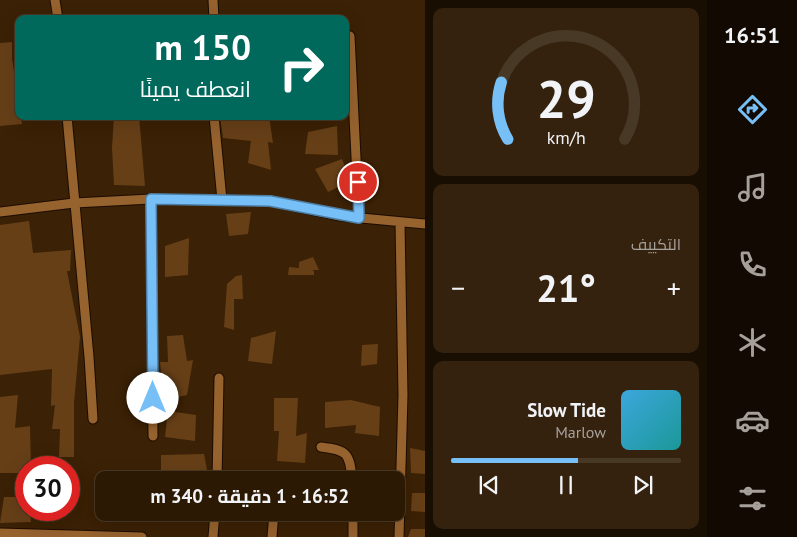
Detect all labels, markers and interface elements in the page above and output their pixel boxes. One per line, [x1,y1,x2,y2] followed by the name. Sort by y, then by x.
[724,21,780,49] text: 16:51
[154,24,251,70] text: 150 m
[269,35,334,100] icon: right
[537,65,595,132] text: 29
[140,75,251,103] text: انعطف يمينًا
[735,92,770,127] icon: directions
[546,126,586,149] text: km/h
[337,161,379,203] pin
[344,168,372,196] icon: arrive
[735,170,770,205] icon: music
[631,234,681,254] text: التكييف
[735,247,770,282] icon: phone
[536,263,596,312] text: 21°
[451,269,465,306] text: −
[667,269,681,306] text: +
[735,325,770,360] icon: climate
[126,371,178,423] position arrow
[527,398,606,422] text: Slow Tide
[735,403,770,438] icon: car
[555,422,606,442] text: Marlow
[15,456,80,521] speed limit sign: 30
[475,471,503,499] icon: previous
[552,471,580,499] icon: pause
[629,471,657,499] icon: next
[735,481,770,516] icon: filters
[151,484,349,508] text: 16:52 · 1 دقيقة · 340 m

